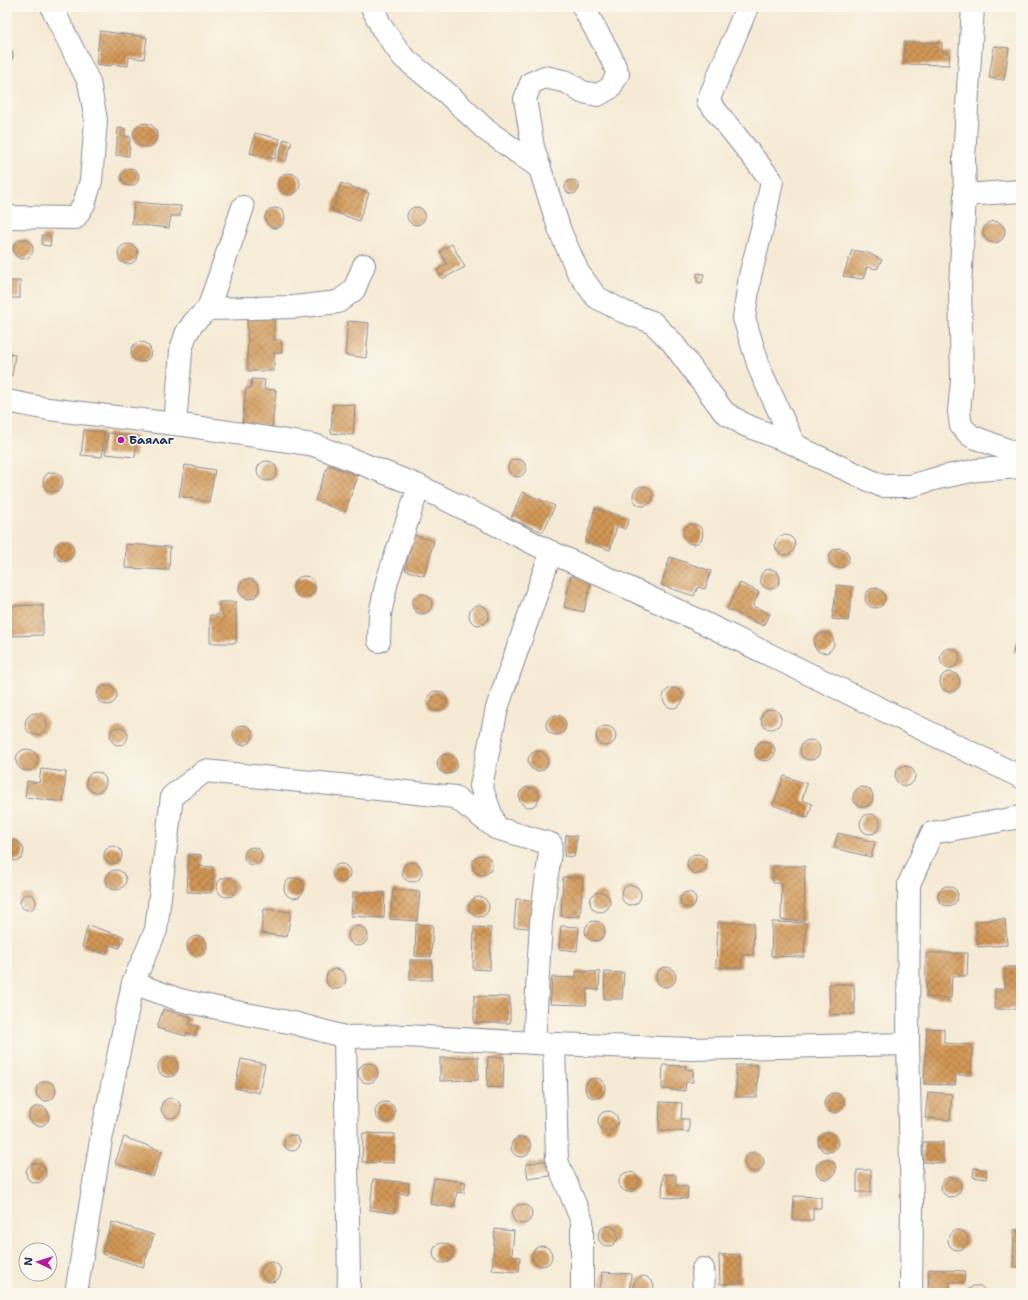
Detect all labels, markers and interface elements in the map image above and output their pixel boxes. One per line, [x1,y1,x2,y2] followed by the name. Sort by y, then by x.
[129,432,175,448] place label: Баялаг
[116,435,126,445] marker: Баялаг
[18,1242,58,1282] north arrow
[21,1256,36,1266] text: N

